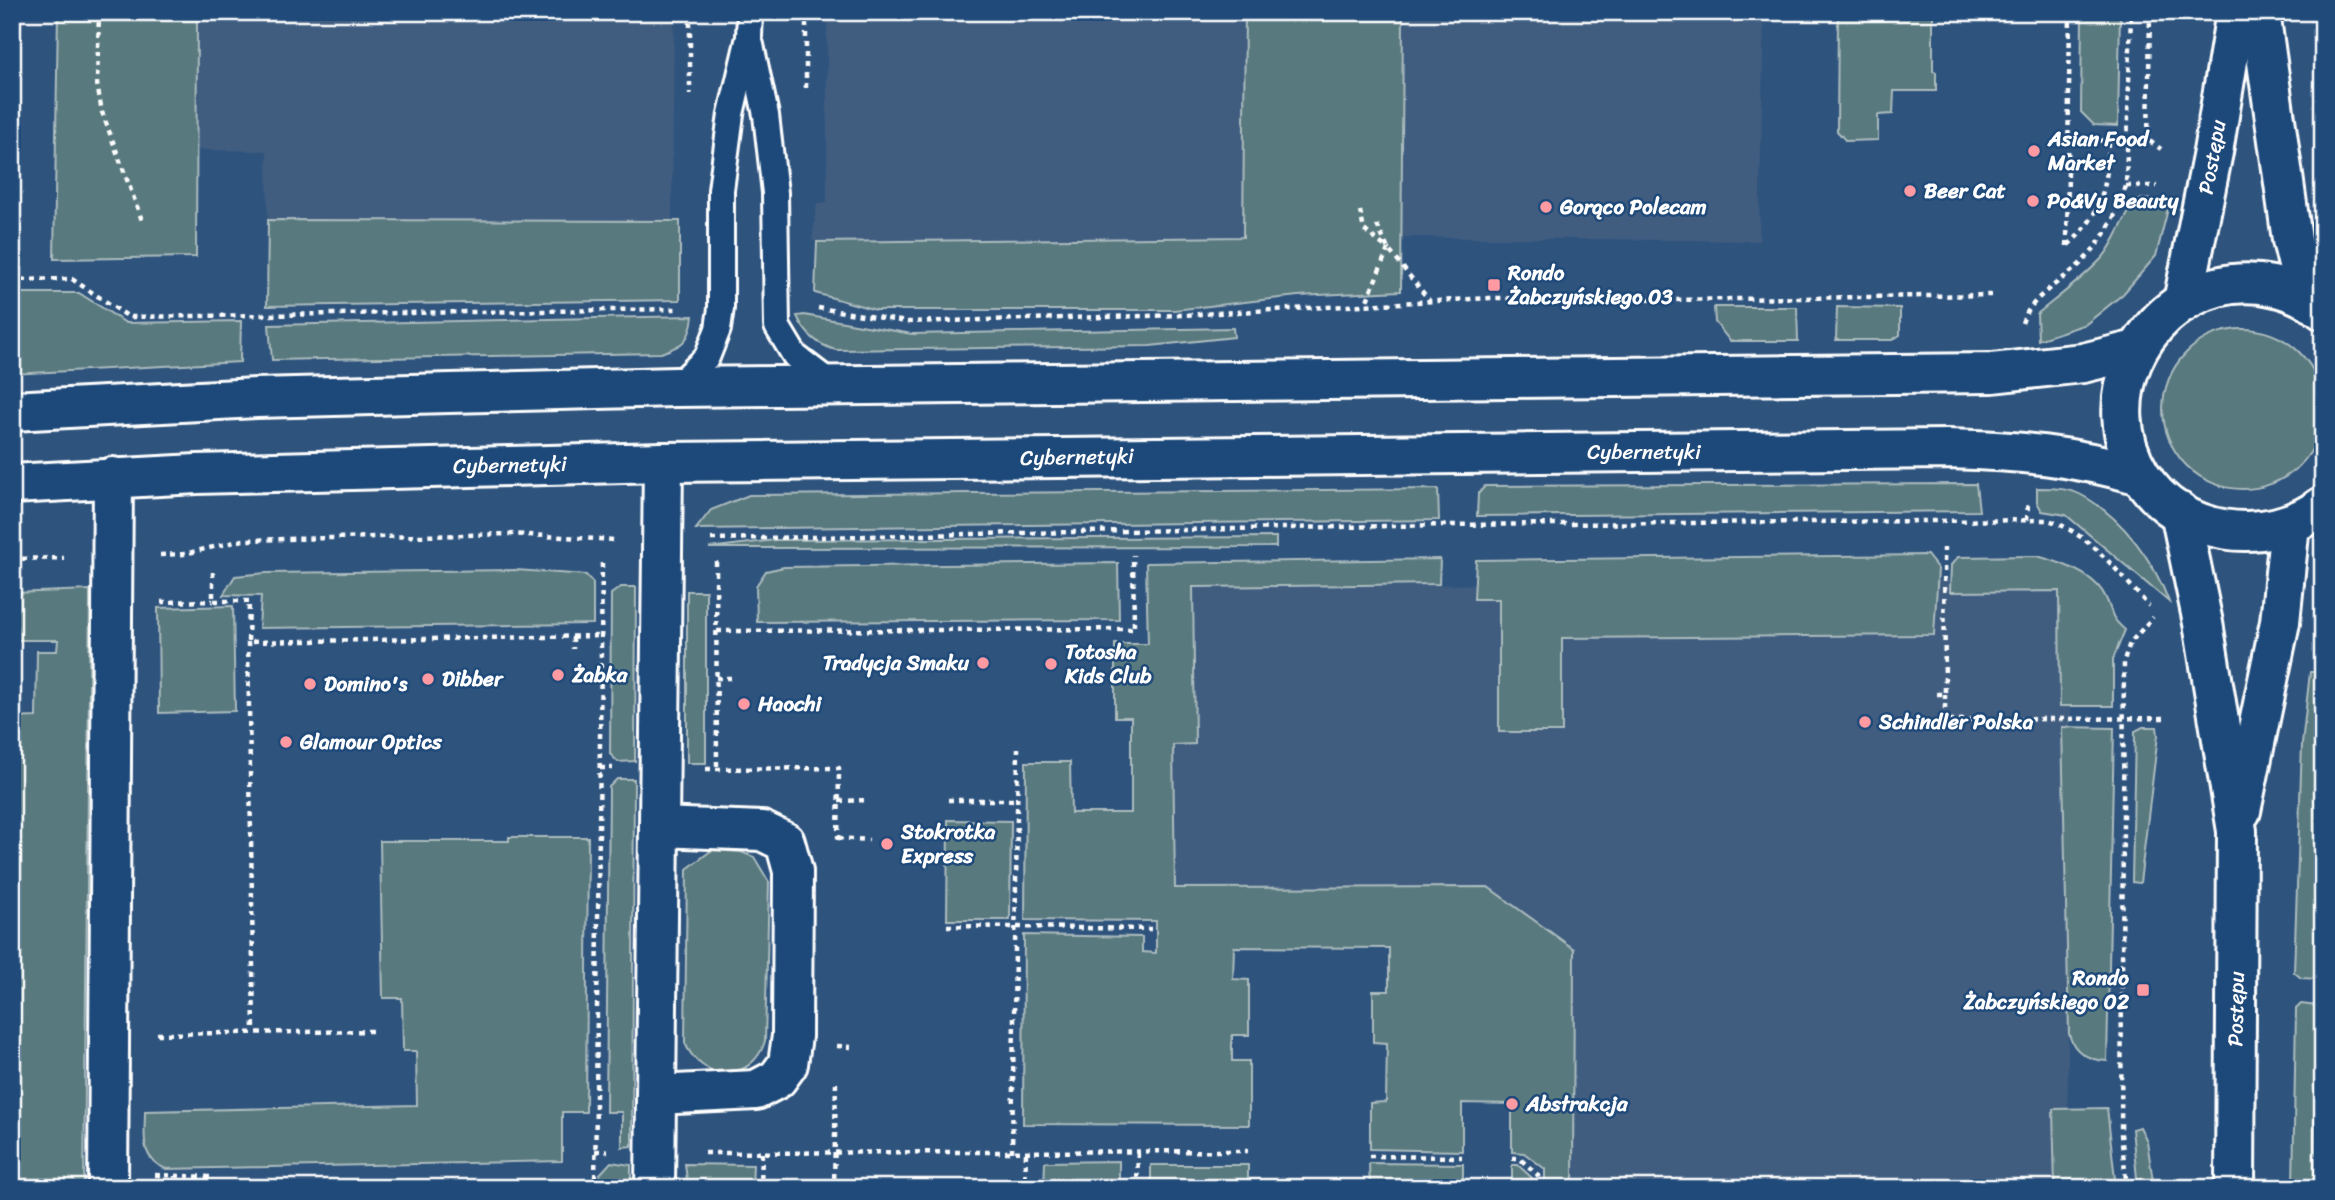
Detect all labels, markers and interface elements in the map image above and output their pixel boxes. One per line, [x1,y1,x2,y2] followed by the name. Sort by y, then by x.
[2187,116,2237,197] street label: Postępu
[2047,120,2150,182] place label: Asian Food Market
[2026,143,2042,159] marker: Asian Food Market
[1924,172,2007,210] place label: Beer Cat
[2047,182,2180,220] place label: Po&Vy Beauty
[1902,183,1918,199] marker: Beer Cat
[1559,188,1707,226] place label: Gorąco Polecam
[2025,193,2041,209] marker: Po&Vy Beauty
[1538,199,1554,215] marker: Gorąco Polecam
[1507,254,1673,316] place label: Rondo Żabczyńskiego 03
[1486,277,1502,293] marker: Rondo Żabczyńskiego 03
[1587,433,1702,471] street label: Cybernetyki
[1020,437,1135,477] street label: Cybernetyki
[453,445,568,485] street label: Cybernetyki
[1064,633,1152,695] place label: Totosha Kids Club
[823,644,970,682] place label: Tradycja Smaku
[975,655,991,671] marker: Tradycja Smaku
[571,656,629,694] place label: Żabka
[1043,656,1059,672] marker: Totosha Kids Club
[442,660,504,698] place label: Dibber
[324,665,408,703] place label: Domino's
[550,667,566,683] marker: Żabka
[420,671,436,687] marker: Dibber
[302,676,318,692] marker: Domino's
[757,685,823,723] place label: Haochi
[736,696,752,712] marker: Haochi
[1878,703,2034,741] place label: Schindler Polska
[1857,714,1873,730] marker: Schindler Polska
[299,723,443,761] place label: Glamour Optics
[278,734,294,750] marker: Glamour Optics
[900,813,996,875] place label: Stokrotka Express
[879,836,895,852] marker: Stokrotka Express
[1963,959,2129,1021] place label: Rondo Żabczyńskiego 02
[2216,970,2256,1047] street label: Postępu
[2135,982,2151,998] marker: Rondo Żabczyńskiego 02
[1525,1085,1629,1123] place label: Abstrakcja
[1504,1096,1520,1112] marker: Abstrakcja

